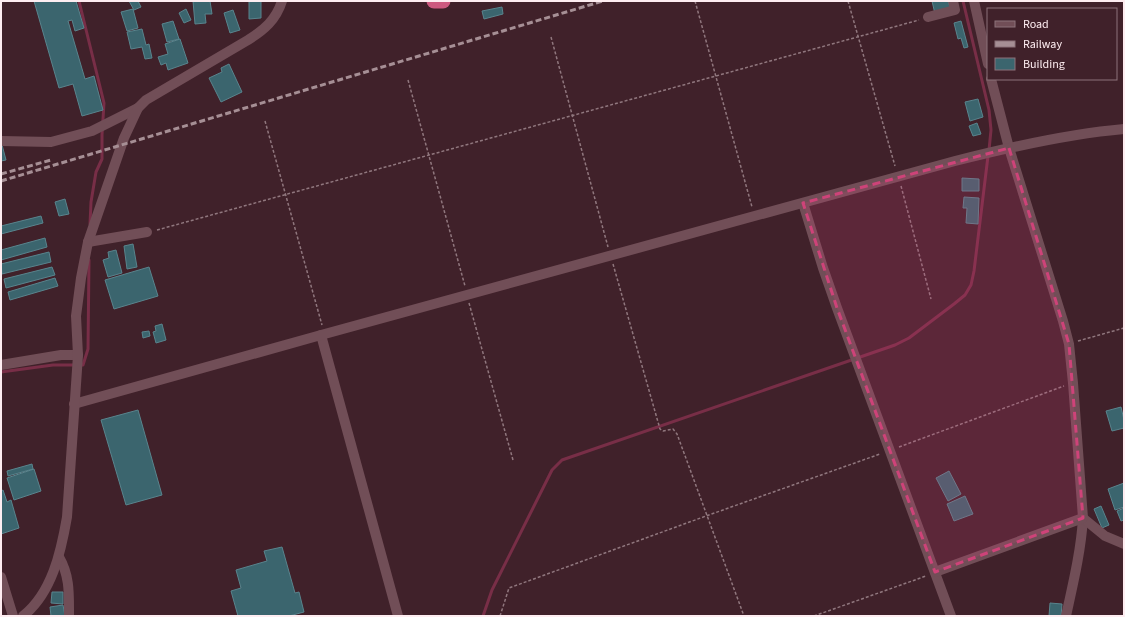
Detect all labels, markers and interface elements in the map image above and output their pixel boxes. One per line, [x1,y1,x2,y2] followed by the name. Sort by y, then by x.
[987,8,1117,80] legend
[1023,16,1049,33] text: Road
[1023,36,1062,53] text: Railway
[1023,56,1065,73] text: Building

